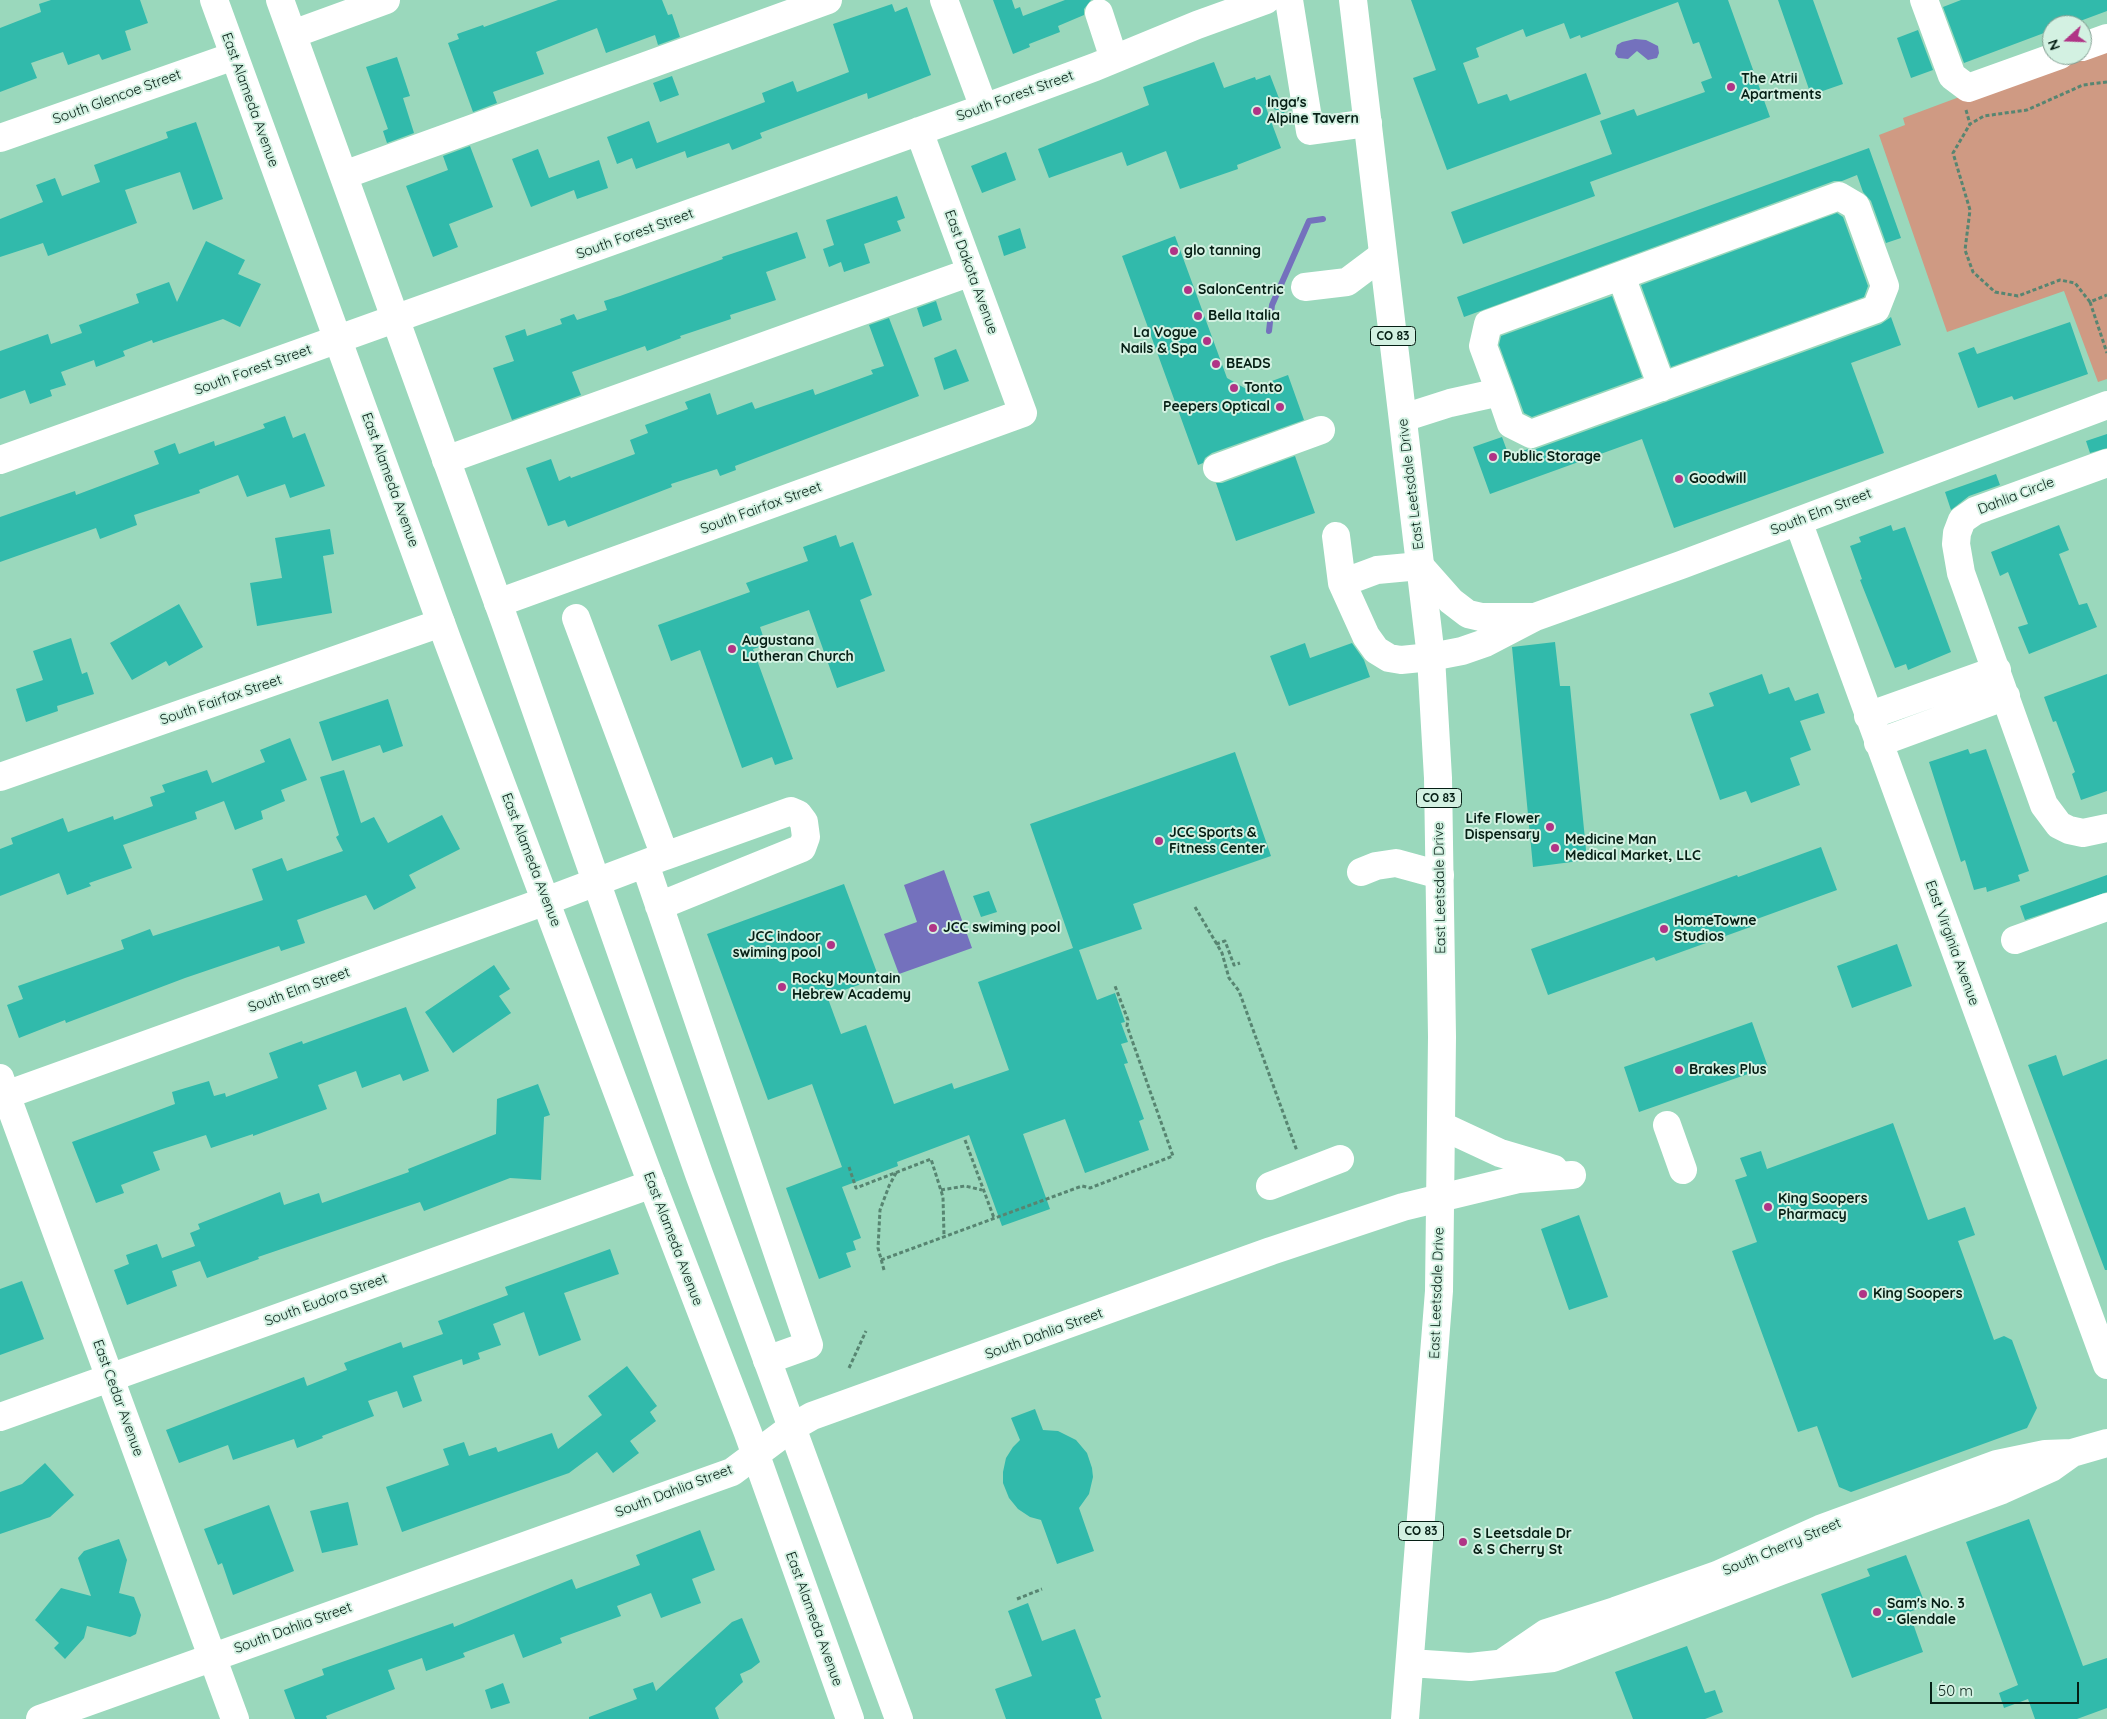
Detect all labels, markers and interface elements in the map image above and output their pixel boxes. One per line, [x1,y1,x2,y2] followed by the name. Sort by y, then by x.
[2042,15,2092,65] north arrow
[218,31,282,169] street label: East Alameda Avenue
[2044,37,2064,53] text: N
[51,66,183,128] street label: South Glencoe Street
[954,67,1076,125] street label: South Forest Street
[1741,71,1822,104] place label: The Atrii Apartments
[1725,81,1737,93] marker: The Atrii Apartments
[1267,95,1359,128] place label: Inga's Alpine Tavern
[1251,105,1263,117] marker: Inga's Alpine Tavern
[574,205,696,263] street label: South Forest Street
[941,208,1001,336] street label: East Dakota Avenue
[1184,243,1261,259] place label: glo tanning
[1168,245,1180,257] marker: glo tanning
[1198,282,1284,298] place label: SalonCentric
[1182,284,1194,296] marker: SalonCentric
[1208,308,1280,324] place label: Bella Italia
[1192,310,1204,322] marker: Bella Italia
[1120,325,1197,358] place label: La Vogue Nails & Spa
[1370,326,1416,346] road number: CO 83
[1201,335,1213,347] marker: La Vogue Nails & Spa
[192,341,314,399] street label: South Forest Street
[1226,356,1270,372] place label: BEADS
[1210,358,1222,370] marker: BEADS
[1244,380,1283,396] place label: Tonto
[1228,382,1240,394] marker: Tonto
[1163,399,1270,415] place label: Peepers Optical
[1274,401,1286,413] marker: Peepers Optical
[358,411,422,549] street label: East Alameda Avenue
[1395,418,1427,550] street label: East Leetsdale Drive
[1503,449,1601,465] place label: Public Storage
[1487,451,1499,463] marker: Public Storage
[1689,471,1747,487] place label: Goodwill
[1673,473,1685,485] marker: Goodwill
[1975,474,2057,518] street label: Dahlia Circle
[698,478,824,538] street label: South Fairfax Street
[1768,485,1874,539] street label: South Elm Street
[742,633,854,666] place label: Augustana Lutheran Church
[726,643,738,655] marker: Augustana Lutheran Church
[158,671,284,729] street label: South Fairfax Street
[1416,788,1462,808] road number: CO 83
[498,791,564,929] street label: East Alameda Avenue
[1465,811,1540,844] place label: Life Flower Dispensary
[1544,821,1556,833] marker: Life Flower Dispensary
[1430,822,1450,954] street label: East Leetsdale Drive
[1169,825,1265,858] place label: JCC Sports & Fitness Center
[1565,832,1701,864] place label: Medicine Man Medical Market, LLC
[1153,835,1165,847] marker: JCC Sports & Fitness Center
[1549,842,1561,854] marker: Medicine Man Medical Market, LLC
[1922,878,1982,1008] street label: East Virginia Avenue
[1674,913,1757,946] place label: HomeTowne Studios
[943,920,1060,936] place label: JCC swiming pool
[927,922,939,934] marker: JCC swiming pool
[1658,923,1670,935] marker: HomeTowne Studios
[733,929,821,962] place label: JCC indoor swiming pool
[825,939,837,951] marker: JCC indoor swiming pool
[246,964,352,1016] street label: South Elm Street
[792,971,911,1004] place label: Rocky Mountain Hebrew Academy
[776,981,788,993] marker: Rocky Mountain Hebrew Academy
[1689,1062,1767,1078] place label: Brakes Plus
[1673,1064,1685,1076] marker: Brakes Plus
[640,1170,706,1308] street label: East Alameda Avenue
[1778,1191,1867,1224] place label: King Soopers Pharmacy
[1762,1201,1774,1213] marker: King Soopers Pharmacy
[1426,1227,1448,1359] street label: East Leetsdale Drive
[262,1270,390,1330] street label: South Eudora Street
[1873,1286,1962,1302] place label: King Soopers
[1857,1288,1869,1300] marker: King Soopers
[983,1305,1105,1363] street label: South Dahlia Street
[89,1337,147,1459] street label: East Cedar Avenue
[613,1461,735,1521] street label: South Dahlia Street
[1720,1515,1844,1579] street label: South Cherry Street
[1398,1522,1444,1540] road number: CO 83
[1473,1526,1572,1558] place label: S Leetsdale Dr & S Cherry St
[1457,1536,1469,1548] marker: S Leetsdale Dr & S Cherry St
[782,1550,846,1688] street label: East Alameda Avenue
[1887,1596,1965,1628] place label: Sam's No. 3 - Glendale
[232,1599,354,1657] street label: South Dahlia Street
[1871,1606,1883,1618] marker: Sam's No. 3 - Glendale
[1932,1672,2081,1704] scale bar
[1938,1681,1973,1700] text: 50 m

